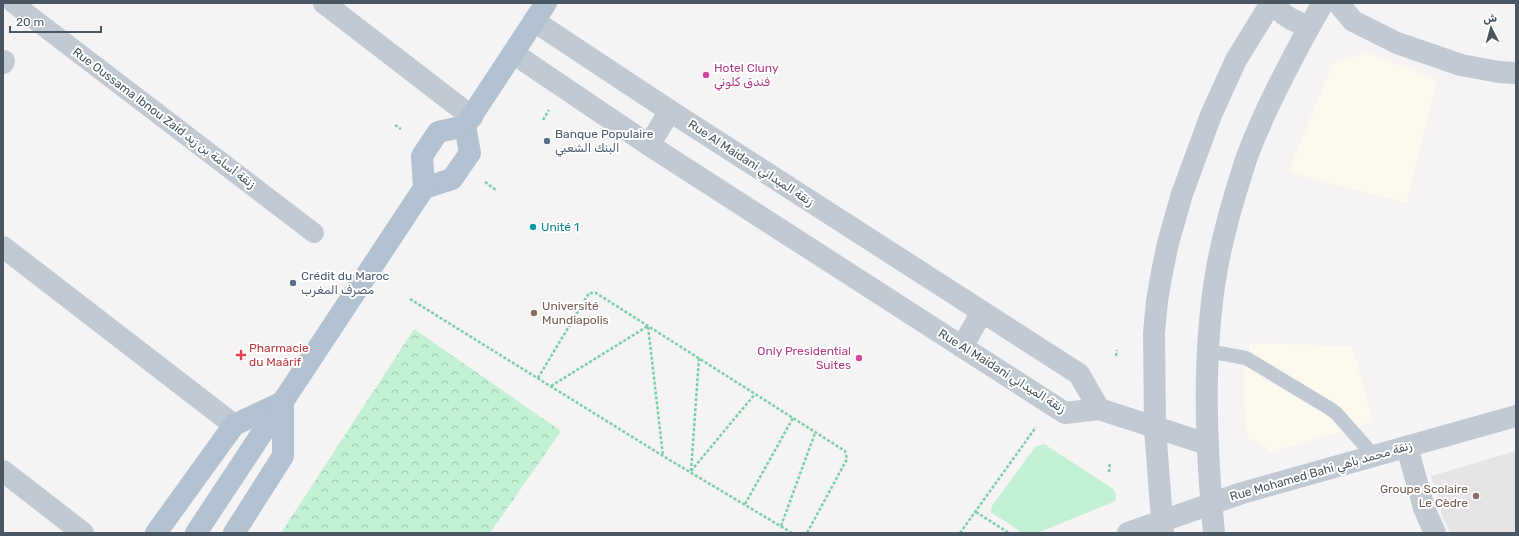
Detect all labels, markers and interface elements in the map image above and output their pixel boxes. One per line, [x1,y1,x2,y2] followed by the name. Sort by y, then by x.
[10,8,101,34] scale bar
[1471,8,1511,48] north arrow
[1482,11,1498,26] text: ش
[16,15,44,29] text: 20 m
[69,45,258,192] street label: Rue Oussama Ibnou Zaid زنقة أسامة بن زيد
[714,61,779,91] place label: Hotel Cluny فندق كلوني
[701,70,711,80] marker: Hotel Cluny فندق كلوني
[684,117,817,211] street label: Rue Al Maidani زنقة الميداني
[555,127,654,157] place label: Banque Populaire البنك الشعبي
[542,136,552,146] marker: Banque Populaire البنك الشعبي
[541,220,579,234] place label: Unité 1
[528,222,538,232] marker: Unité 1
[301,269,390,298] place label: Crédit du Maroc مصرف المغرب
[288,278,298,288] marker: Crédit du Maroc مصرف المغرب
[542,299,609,327] place label: Université Mundiapolis
[529,308,539,318] marker: Université Mundiapolis
[935,326,1068,418] street label: Rue Al Maidani زنقة الميداني
[249,341,309,369] place label: Pharmacie du Maârif
[757,344,851,372] place label: Only Presidential Suites
[236,350,246,360] marker: Pharmacie du Maârif
[854,353,864,363] marker: Only Presidential Suites
[1228,438,1414,506] street label: Rue Mohamed Bahi زنقة محمد باهي
[1380,482,1468,510] place label: Groupe Scolaire Le Cèdre
[1471,491,1481,501] marker: Groupe Scolaire Le Cèdre

